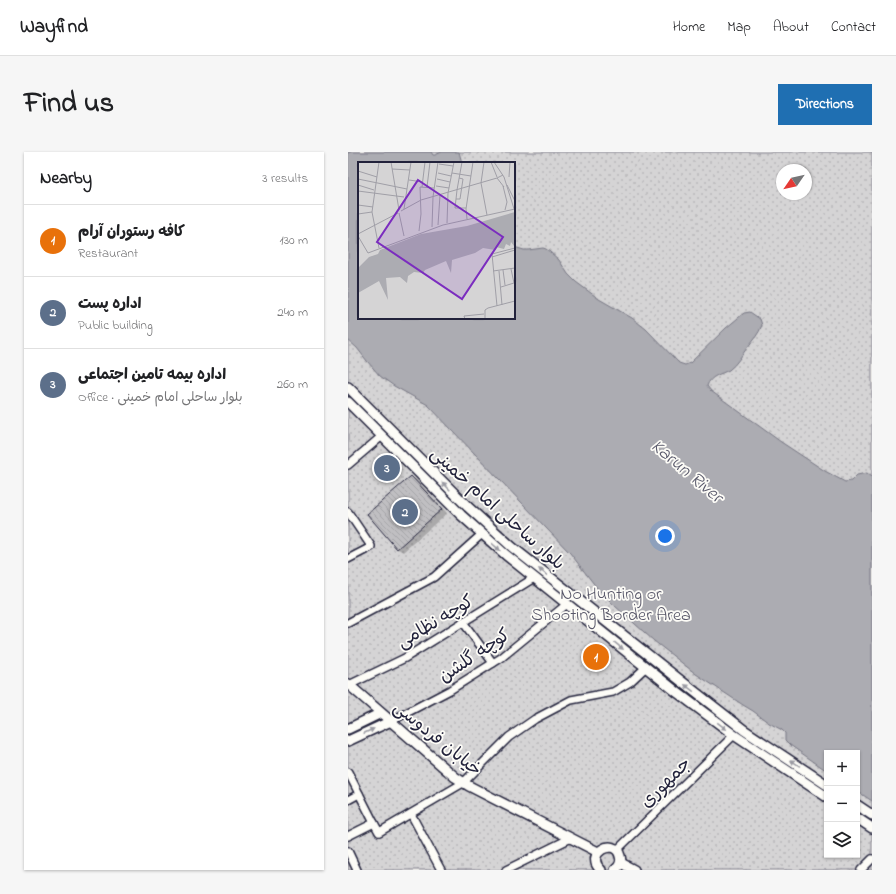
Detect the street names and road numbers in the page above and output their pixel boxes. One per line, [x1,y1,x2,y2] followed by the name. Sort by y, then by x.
[424,442,570,577] street label: بلوار ساحلی امام خمینی
[392,589,480,656] street label: کوچه نظامی
[434,623,516,690] street label: کوچه گلشن
[387,696,487,783] street label: خیابان فردوسی
[635,752,698,815] street label: جمهوری

